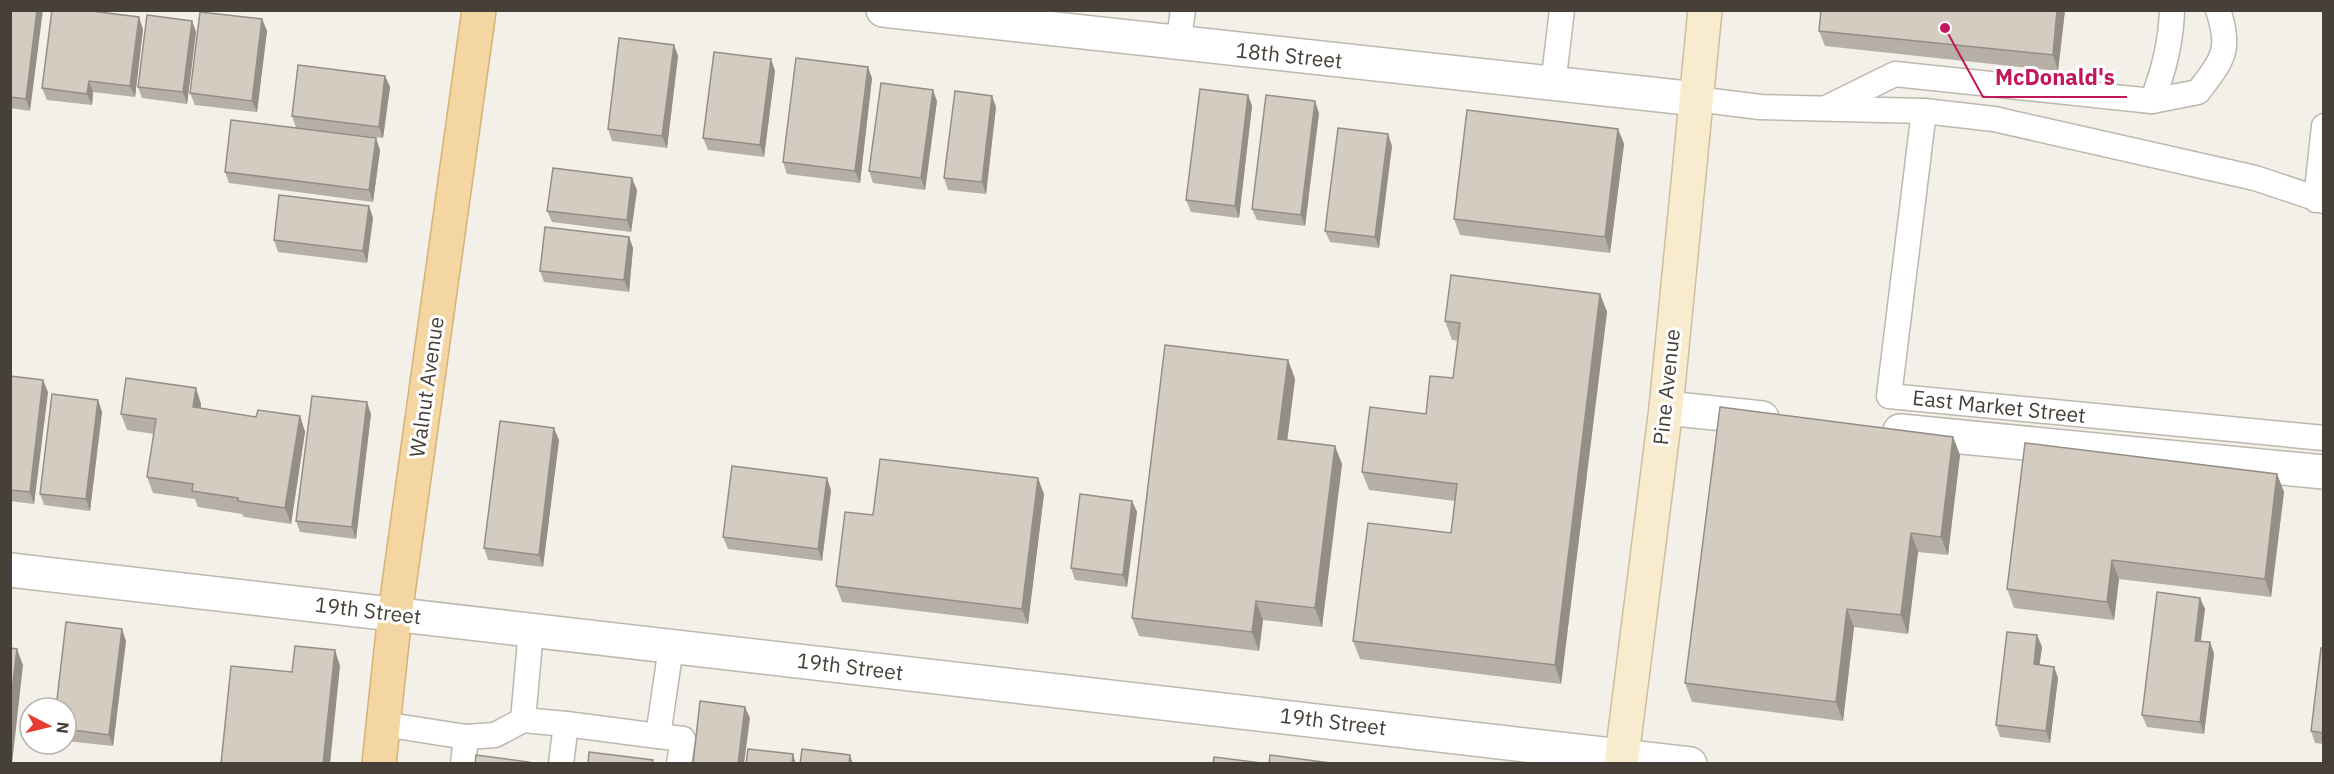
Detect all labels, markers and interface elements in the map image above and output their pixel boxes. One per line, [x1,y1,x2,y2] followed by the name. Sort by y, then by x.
[1234,35,1344,75] street label: 18th Street
[1983,57,2127,97] callout: McDonald's
[1995,62,2115,91] text: McDonald's
[402,315,450,459] street label: Walnut Avenue
[1646,327,1686,446] street label: Pine Avenue
[1911,383,2087,429] street label: East Market Street
[313,590,423,630] street label: 19th Street
[795,646,905,686] street label: 19th Street
[18,696,78,756] north arrow
[1278,701,1388,741] street label: 19th Street
[52,721,74,735] text: N

